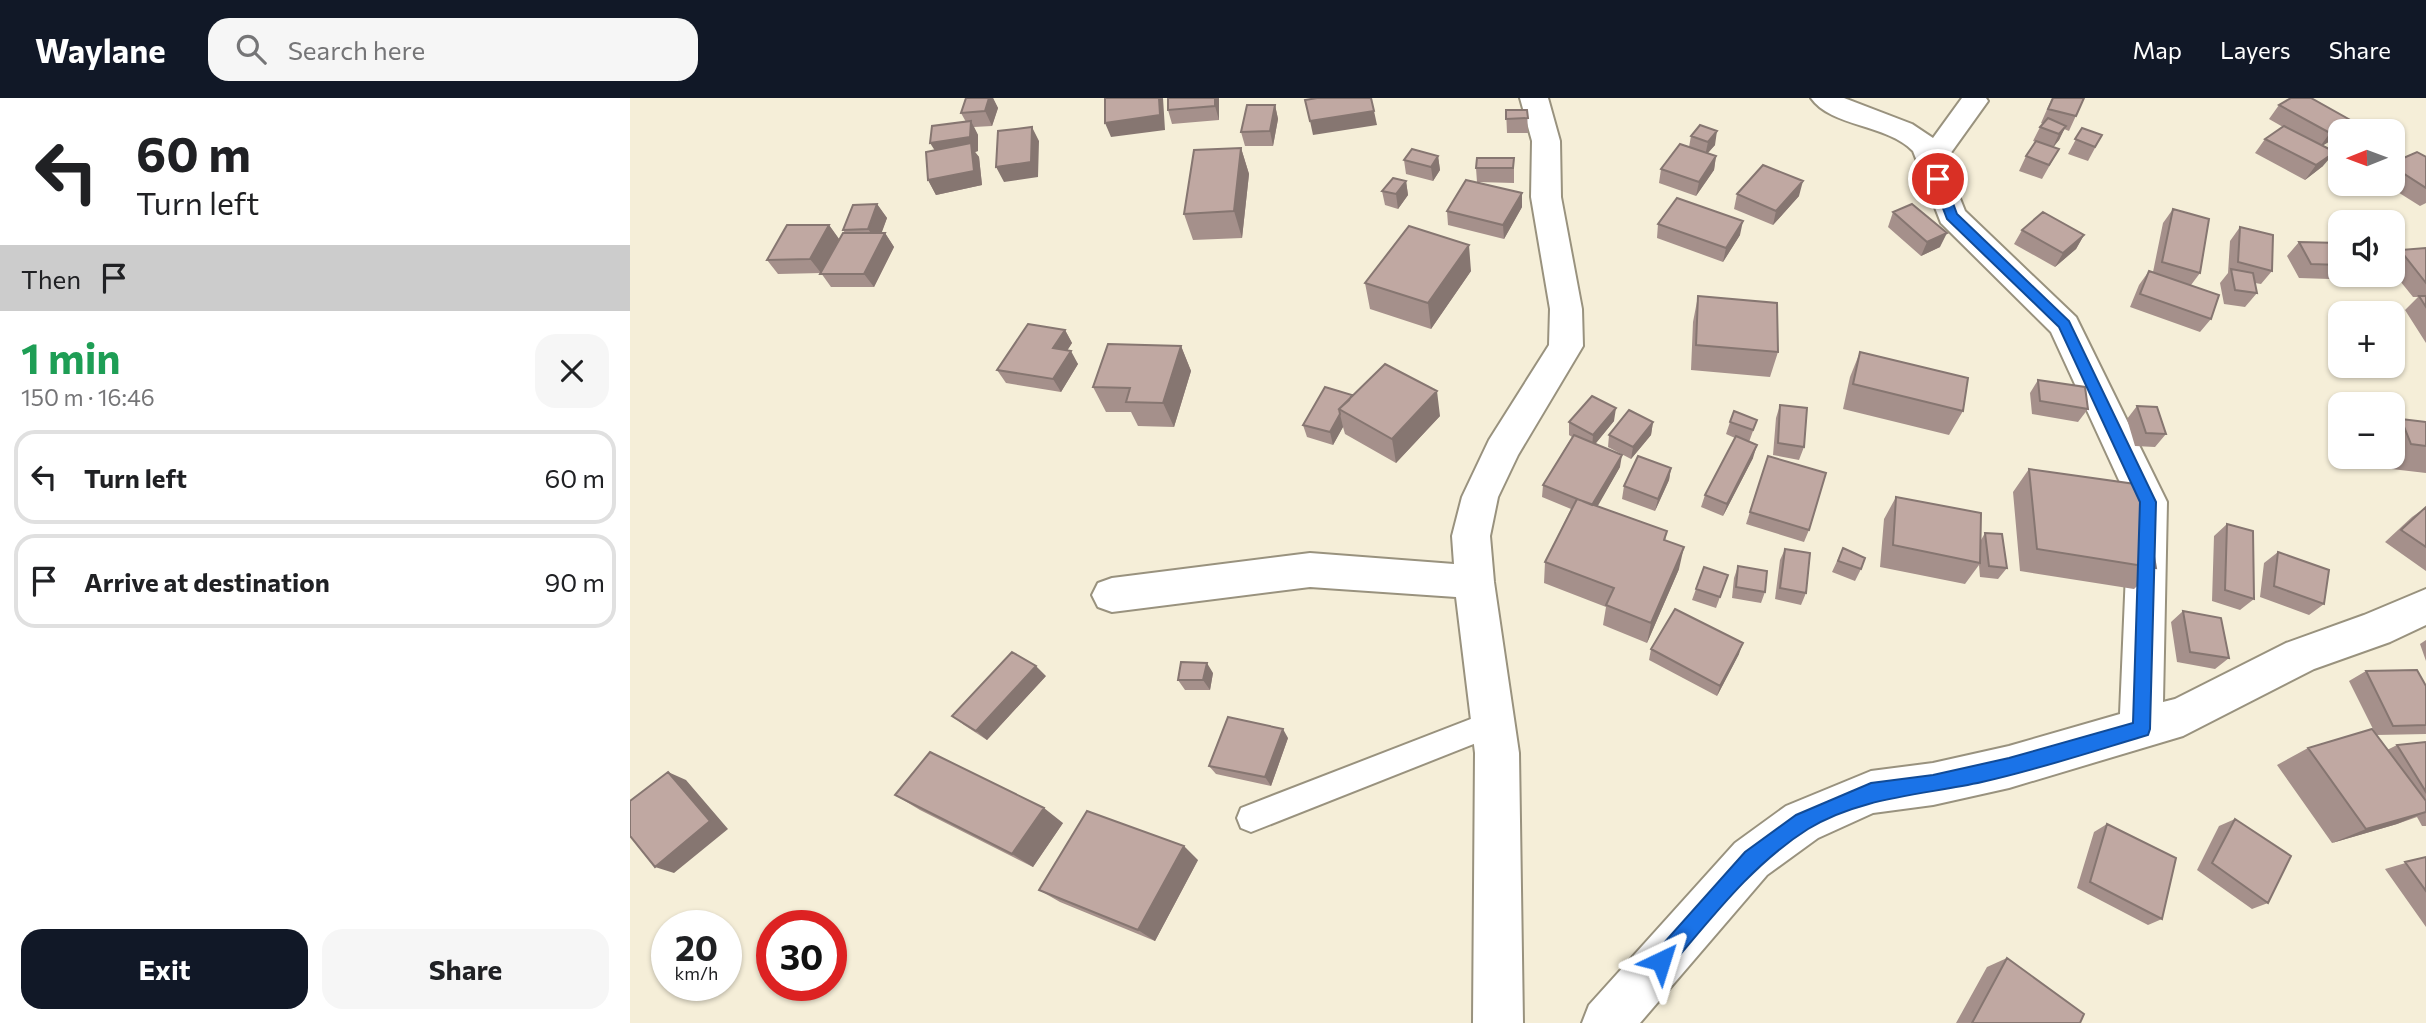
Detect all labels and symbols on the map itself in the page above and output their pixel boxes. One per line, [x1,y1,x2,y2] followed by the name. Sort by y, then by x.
[2328,119,2404,196] north arrow
[1908,149,1968,209] pin
[756,910,847,1001] speed limit sign: 30
[1624,924,1698,998] position arrow

